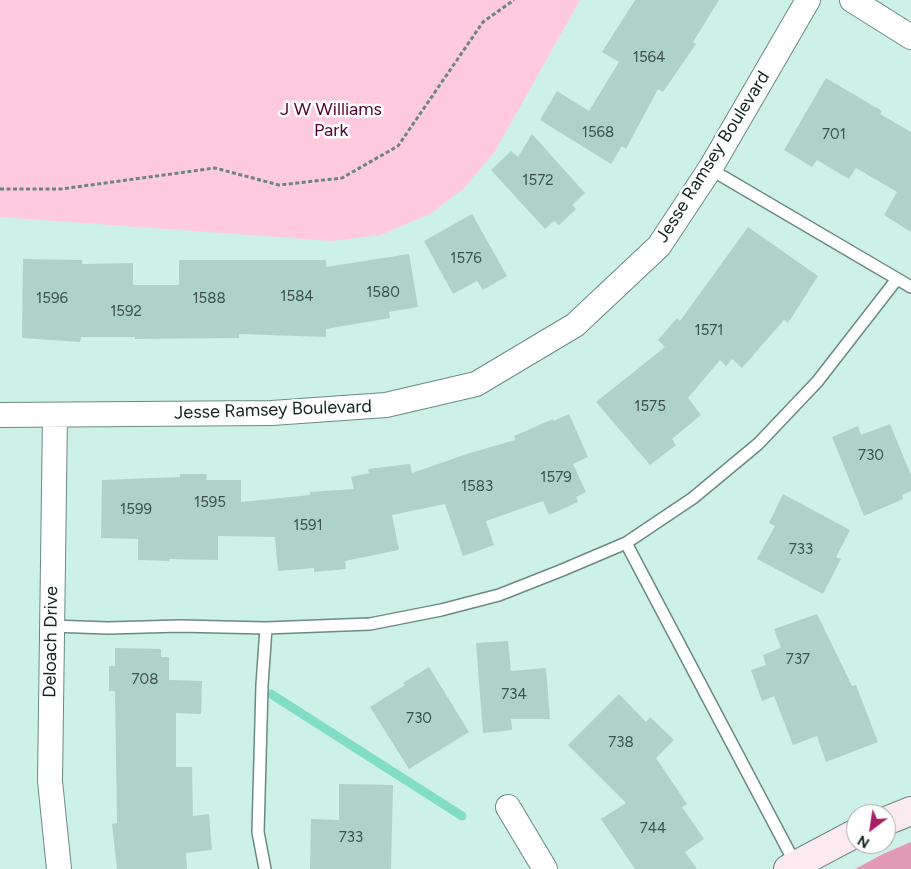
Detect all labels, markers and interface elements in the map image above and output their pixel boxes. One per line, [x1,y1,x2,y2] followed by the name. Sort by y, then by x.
[633,49,665,67] house number: 1564
[651,67,775,247] street label: Jesse Ramsey Boulevard
[280,99,382,142] park label: J W Williams Park
[582,124,614,142] house number: 1568
[822,126,846,144] house number: 701
[522,172,554,190] house number: 1572
[450,250,482,268] house number: 1576
[366,284,400,302] house number: 1580
[280,288,314,306] house number: 1584
[36,290,68,308] house number: 1596
[192,290,226,308] house number: 1588
[110,303,142,321] house number: 1592
[694,322,724,340] house number: 1571
[174,396,372,424] street label: Jesse Ramsey Boulevard
[634,398,666,416] house number: 1575
[858,447,884,465] house number: 730
[540,469,572,487] house number: 1579
[461,478,493,496] house number: 1583
[194,494,226,512] house number: 1595
[120,501,152,519] house number: 1599
[293,517,323,535] house number: 1591
[789,541,813,559] house number: 733
[39,586,63,698] street label: Deloach Drive
[786,651,810,669] house number: 737
[132,671,158,689] house number: 708
[501,686,527,704] house number: 734
[406,710,432,728] house number: 730
[608,734,634,752] house number: 738
[846,804,896,854] north arrow
[640,820,666,838] house number: 744
[339,829,363,847] house number: 733
[855,831,873,852] text: N

